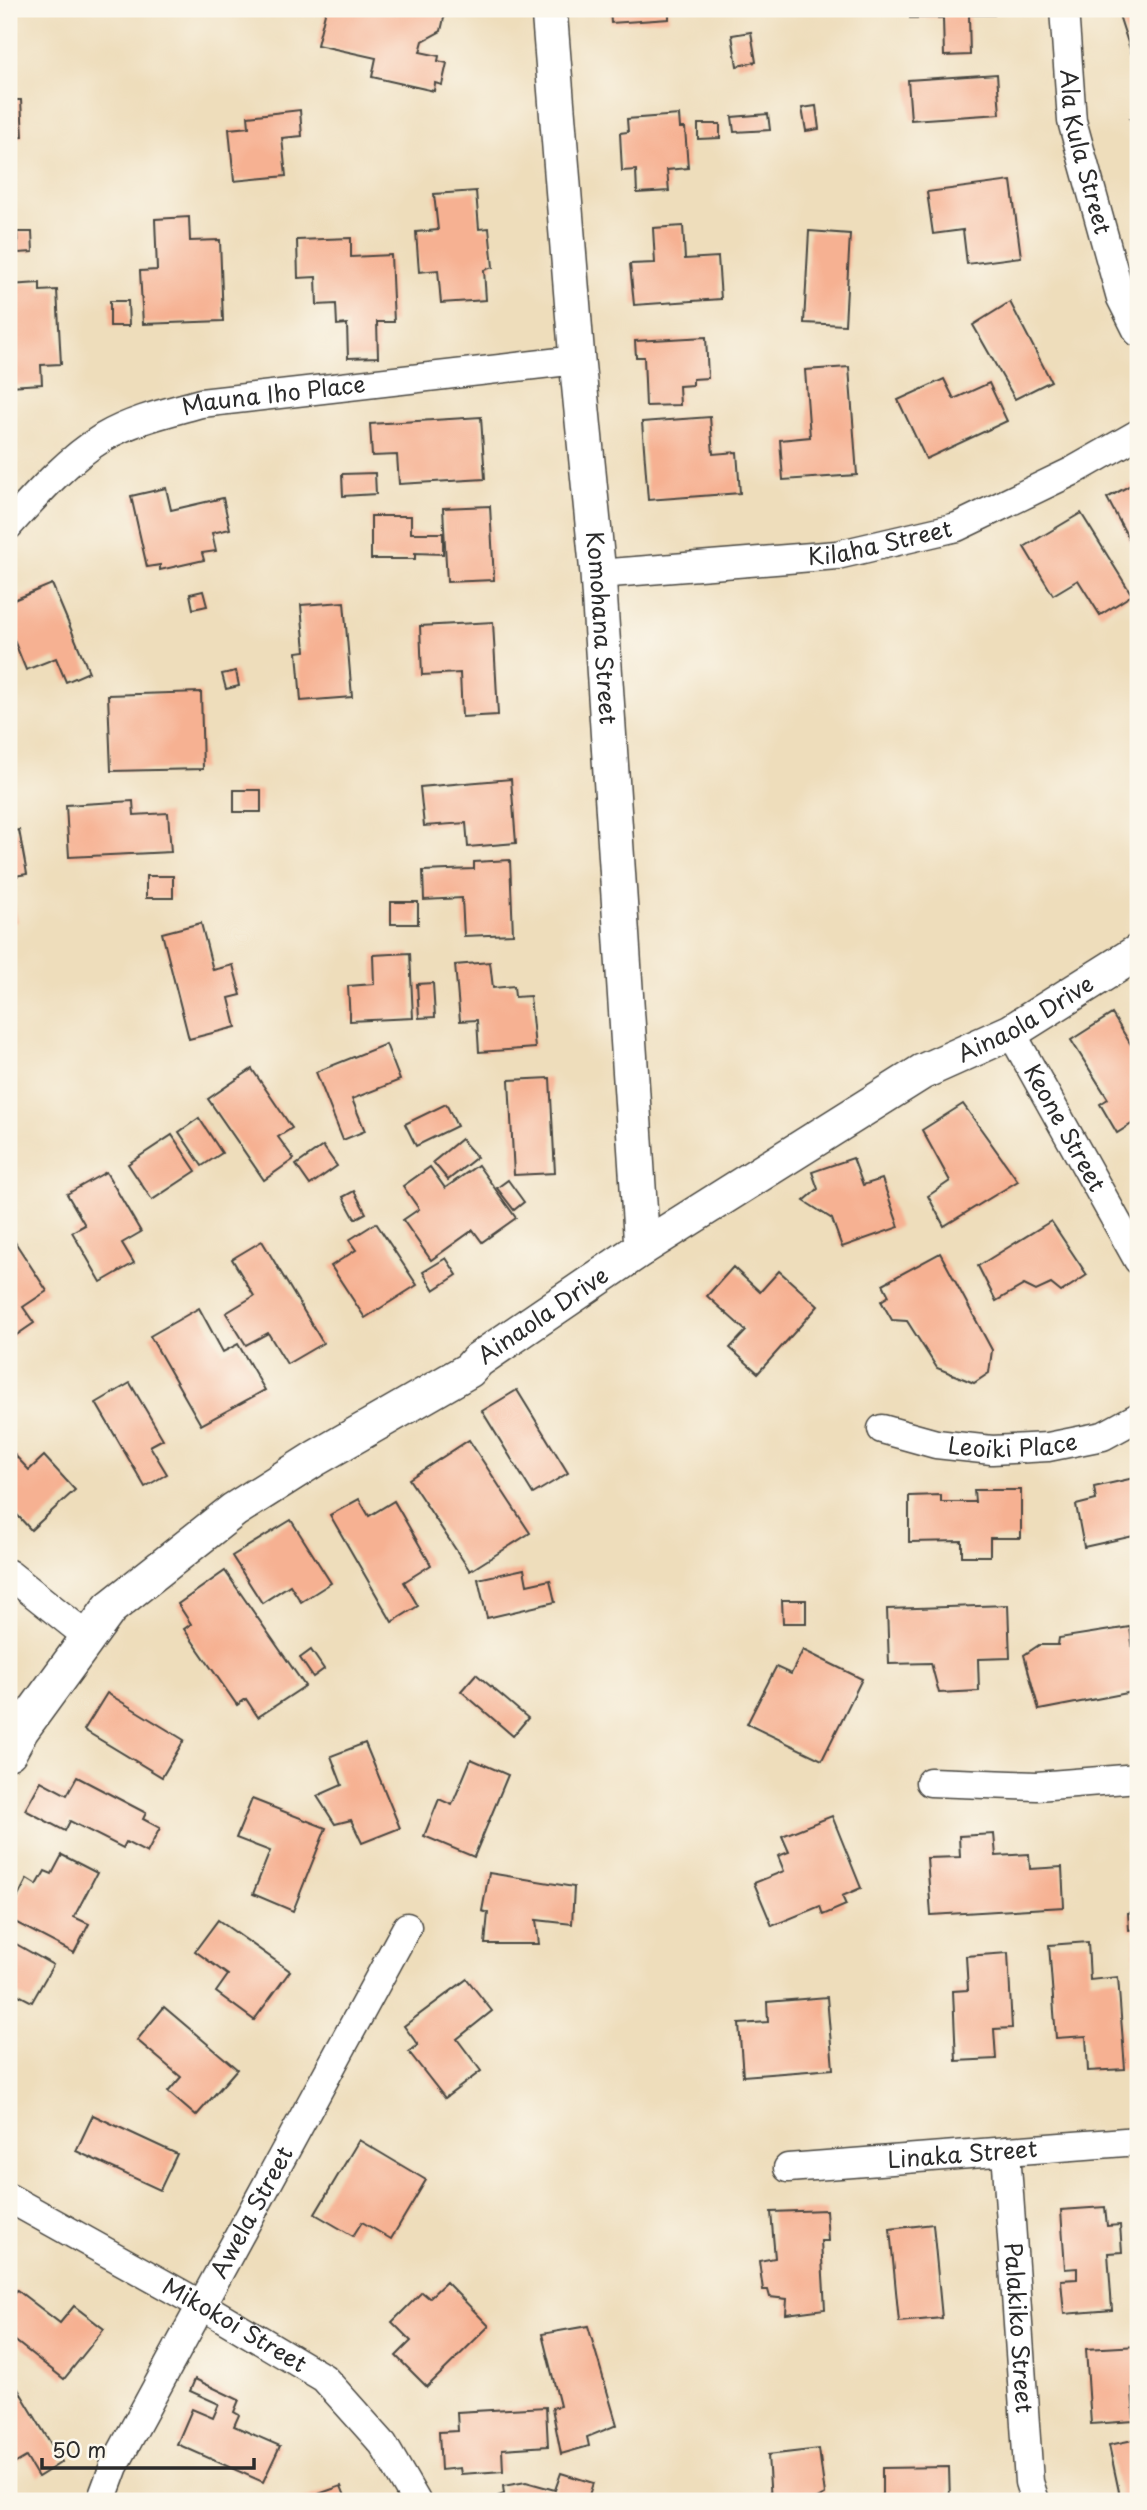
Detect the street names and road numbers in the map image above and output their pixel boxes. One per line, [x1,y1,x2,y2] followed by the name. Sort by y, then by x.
[1052,68,1122,238] street label: Ala Kula Street
[178,365,367,424] street label: Mauna Iho Place
[806,510,955,573] street label: Kilaha Street
[578,529,627,726] street label: Komohana Street
[951,965,1100,1070] street label: Ainaola Drive
[1016,1057,1116,1198] street label: Keone Street
[470,1257,615,1372] street label: Ainaola Drive
[946,1423,1080,1466] street label: Leoiki Place
[886,2130,1038,2176] street label: Linaka Street
[200,2139,301,2284] street label: Awela Street
[996,2241,1043,2414] street label: Palakiko Street
[157,2268,314,2380] street label: Mikokoi Street

